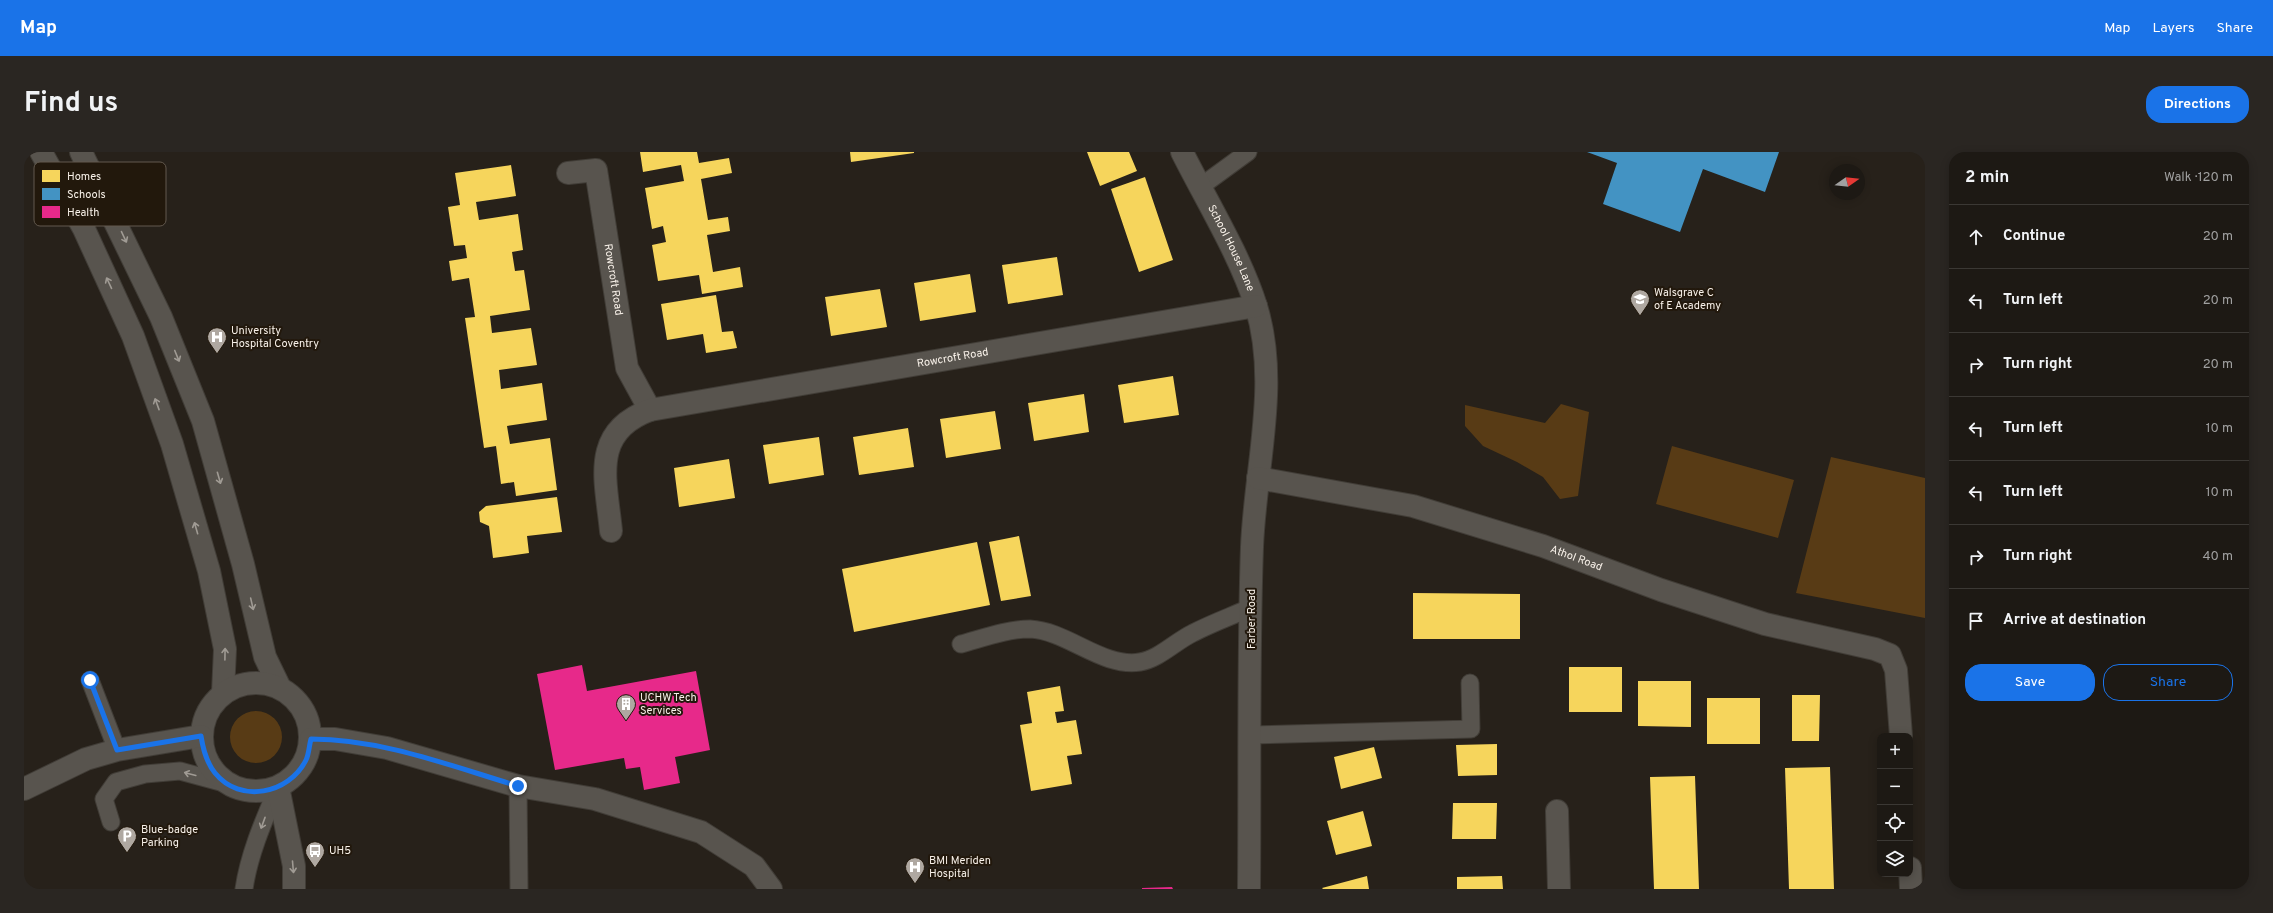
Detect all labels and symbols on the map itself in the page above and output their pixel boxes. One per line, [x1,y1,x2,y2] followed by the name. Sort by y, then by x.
[34,162,166,226] legend
[1829,164,1865,200] north arrow
[67,170,101,184] text: Homes
[67,188,106,202] text: Schools
[1204,202,1257,294] street label: School House Lane
[67,206,99,220] text: Health
[121,231,128,243] one-way arrow
[601,243,626,316] street label: Rowcroft Road
[104,278,112,290] one-way arrow
[1654,286,1721,313] place label: Walsgrave C of E Academy
[1629,288,1651,316] school or university icon: Walsgrave C of E Academy
[231,324,319,351] place label: University Hospital Coventry
[206,326,228,354] hospital icon: University Hospital Coventry
[916,345,990,371] street label: Rowcroft Road
[173,349,181,361] one-way arrow
[153,398,161,410] one-way arrow
[216,472,223,485] one-way arrow
[192,521,199,534] one-way arrow
[1548,542,1604,575] street label: Athol Road
[1245,589,1259,649] street label: Farber Road
[249,597,257,610] one-way arrow
[221,648,229,661] one-way arrow
[81,671,99,689] route start
[640,691,697,718] place label: UCHW Tech Services
[615,693,637,721] building icon: UCHW Tech Services
[184,770,197,777] one-way arrow
[509,777,527,795] route end
[259,817,266,830] one-way arrow
[141,823,198,850] place label: Blue-badge Parking
[116,825,138,853] parking icon: Blue-badge Parking
[304,840,326,868] bus stop icon: UH5
[329,844,351,858] place label: UH5
[929,854,991,881] place label: BMI Meriden Hospital
[904,856,926,884] hospital icon: BMI Meriden Hospital
[290,860,297,873] one-way arrow

